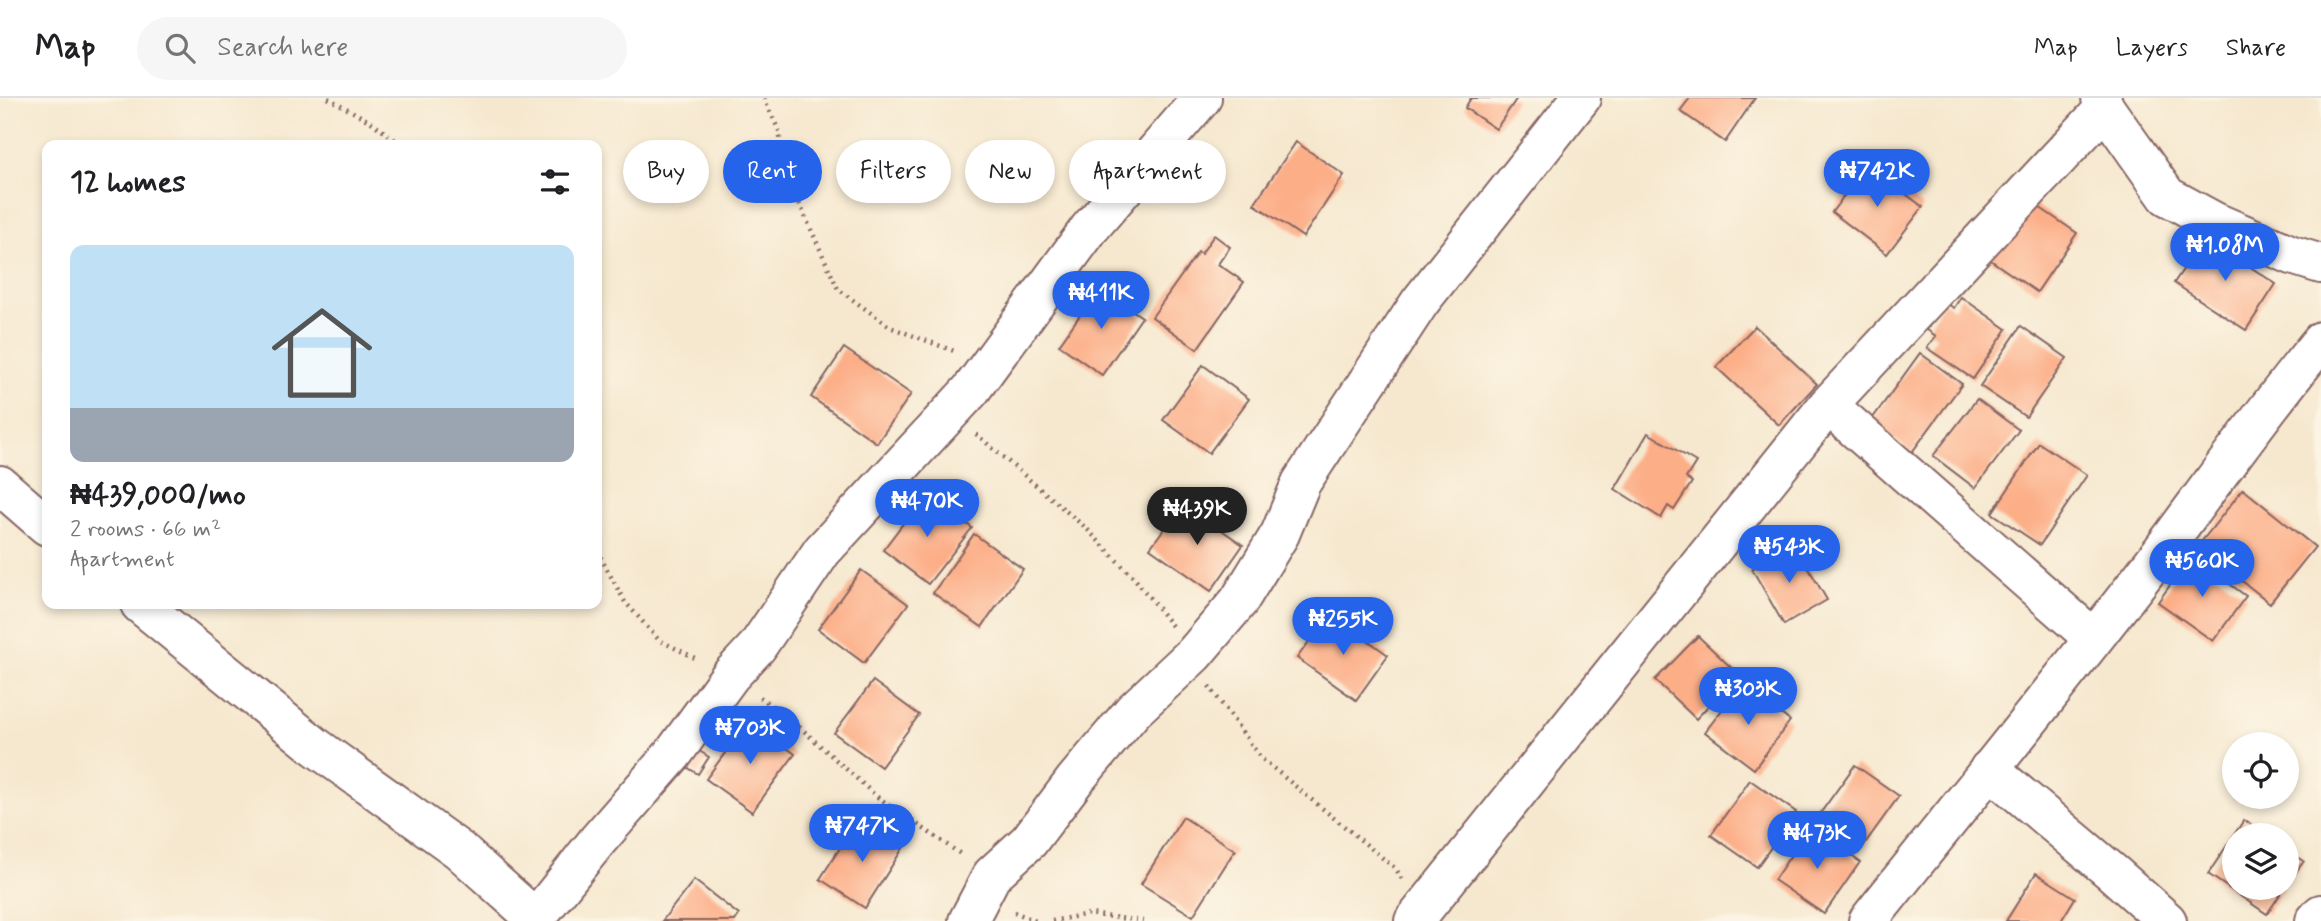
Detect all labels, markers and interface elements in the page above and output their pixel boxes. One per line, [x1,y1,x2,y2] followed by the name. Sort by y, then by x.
[137,17,627,80] search box
[35,26,95,70] text: Map
[161,29,199,67] icon: search
[217,31,348,65] text: Search here
[2034,33,2078,64] text: Map
[2116,33,2188,64] text: Layers
[2226,33,2286,64] text: Share
[623,140,709,203] chip: Buy
[723,140,822,203] chip: Rent
[836,140,951,203] chip: Filters
[965,140,1055,203] chip: New
[1069,140,1226,203] chip: Apartment
[1828,150,1926,209] pin: ₦742K
[1840,157,1914,187] text: ₦742K
[70,163,186,202] text: 12 homes
[536,163,574,201] icon: filters
[2168,223,2282,283] pin: ₦1.08M
[2186,231,2264,261] text: ₦1.08M
[1052,272,1150,331] pin: ₦411K
[1068,279,1134,309] text: ₦411K
[259,290,385,416] icon: home
[70,476,246,515] text: ₦439,000/mo
[878,480,976,539] pin: ₦470K
[891,487,963,517] text: ₦470K
[1148,488,1246,547] pin: ₦439K
[1163,495,1231,525] text: ₦439K
[70,515,221,545] text: 2 rooms · 66 m²
[1740,526,1838,585] pin: ₦543K
[1754,533,1824,563] text: ₦543K
[2153,540,2251,599] pin: ₦560K
[70,545,175,575] text: Apartment
[2165,547,2239,577] text: ₦560K
[1294,598,1392,657] pin: ₦255K
[1308,605,1378,635] text: ₦255K
[1699,668,1797,727] pin: ₦303K
[1715,675,1781,705] text: ₦303K
[701,706,799,766] pin: ₦703K
[715,714,785,744] text: ₦703K
[2222,732,2299,900] map controls
[2222,732,2299,809] button: locate
[813,804,911,864] pin: ₦747K
[825,812,899,842] text: ₦747K
[1768,812,1866,871] pin: ₦473K
[1783,819,1851,849] text: ₦473K
[2222,823,2299,900] button: layers

